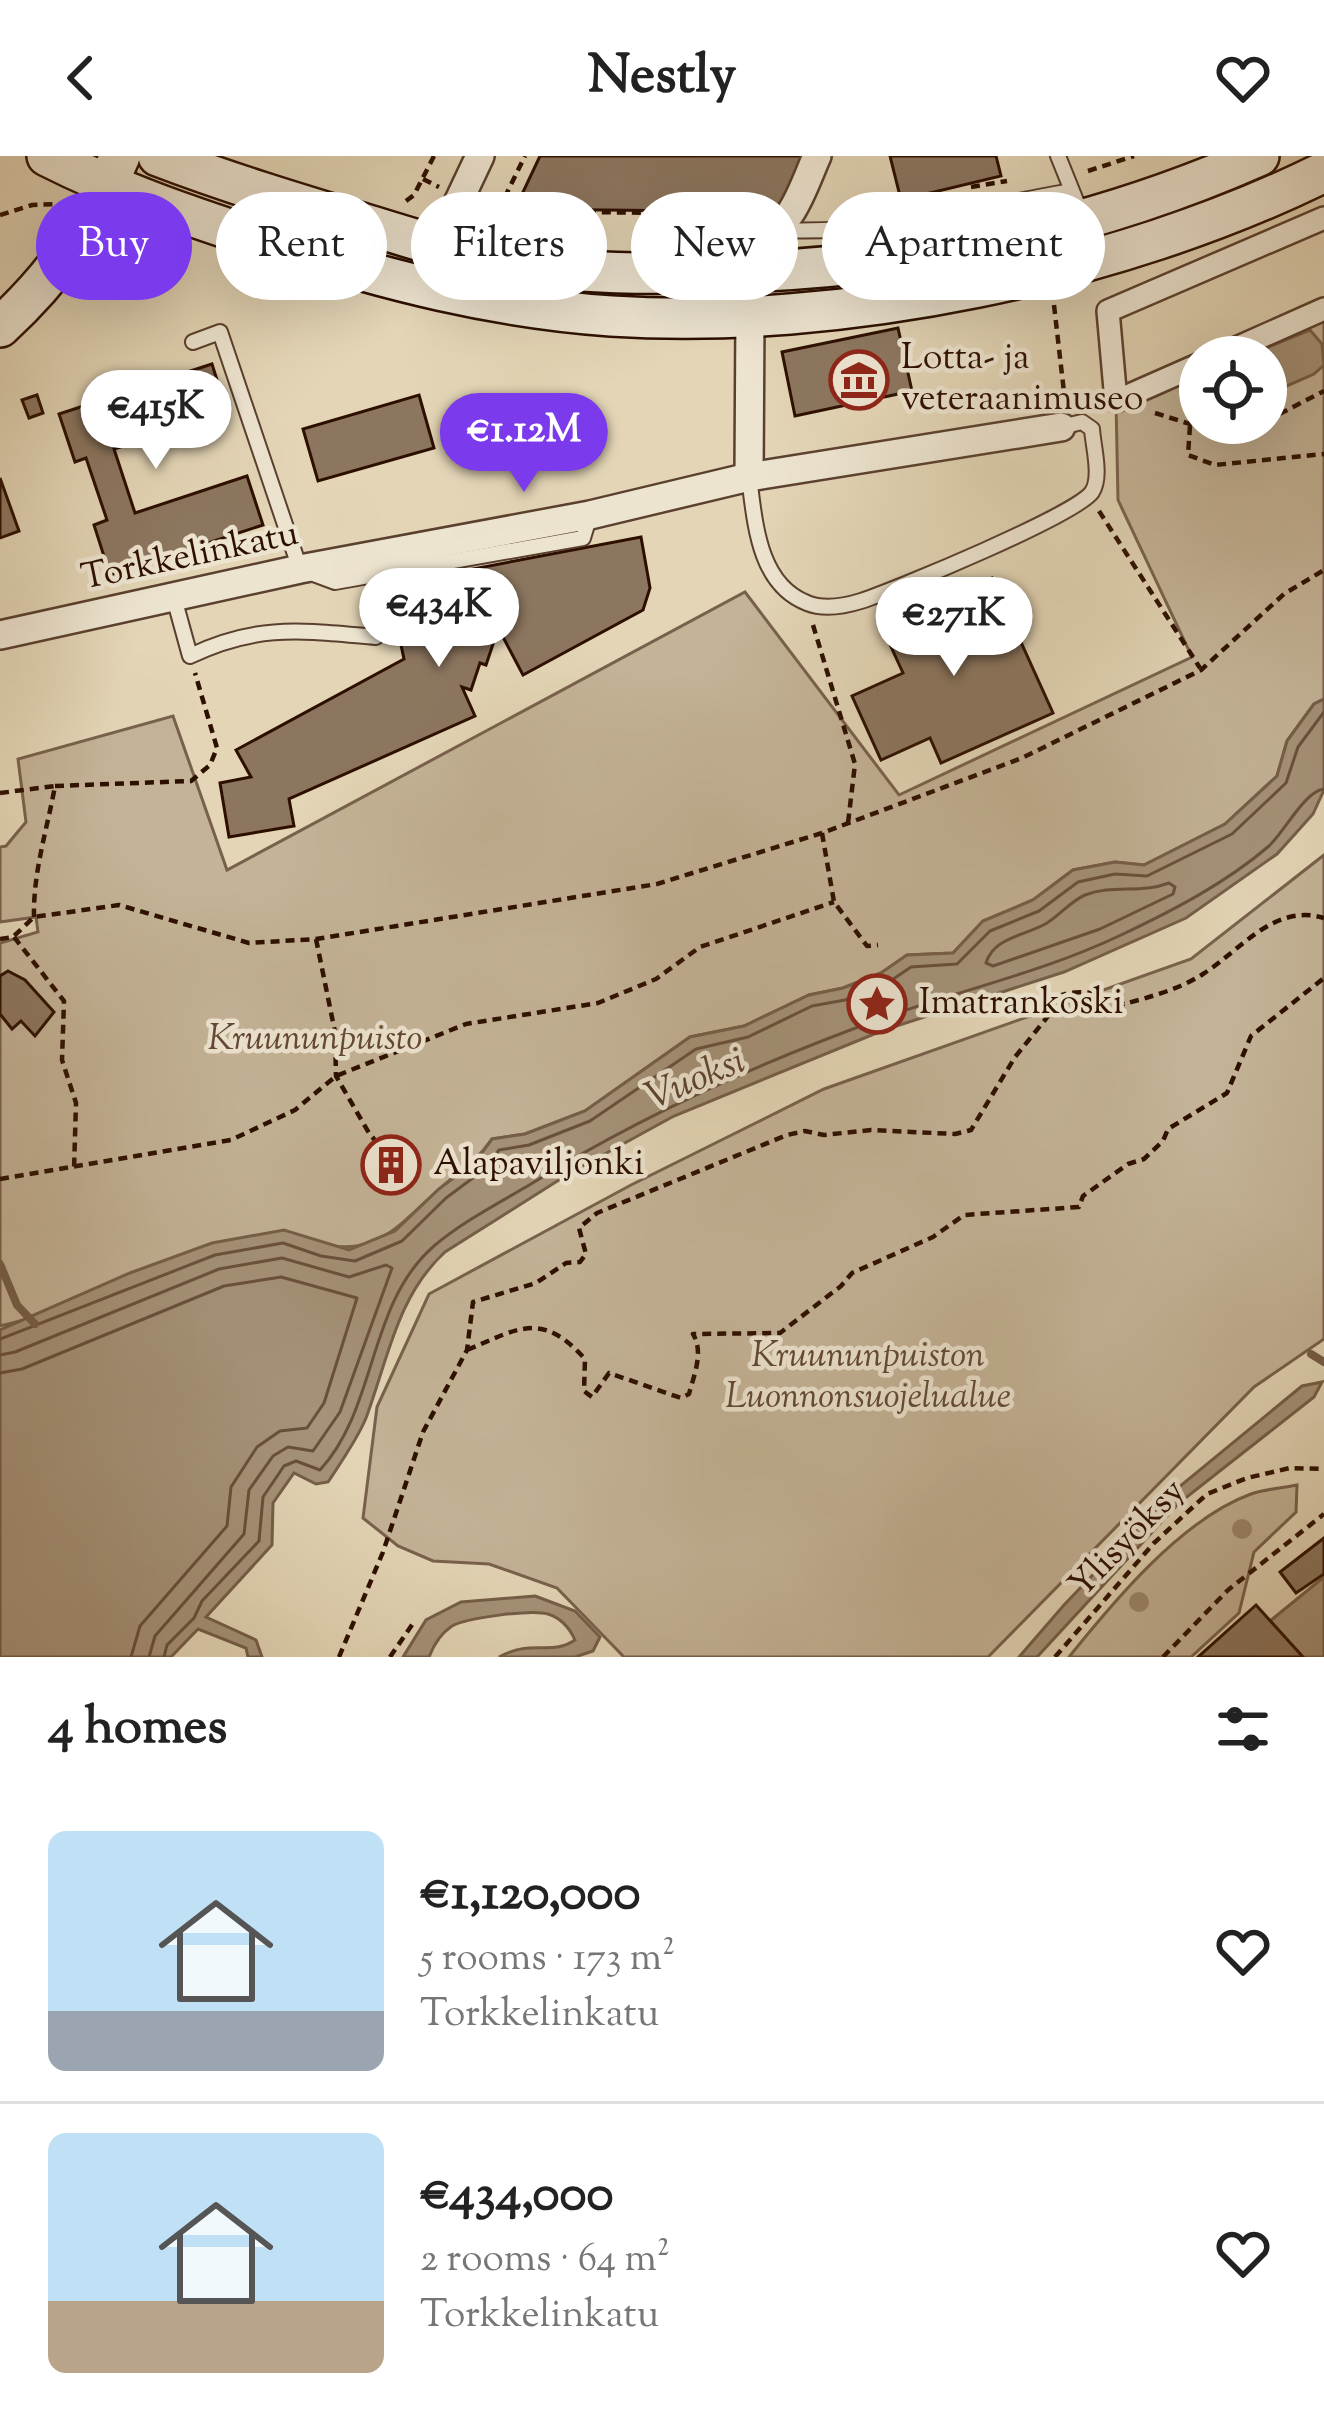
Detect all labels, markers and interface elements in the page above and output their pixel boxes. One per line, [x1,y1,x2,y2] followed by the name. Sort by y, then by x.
[588,39,736,117] text: Nestly
[48,45,114,111] icon: back
[1210,45,1276,111] icon: heart
[36,192,192,300] chip: Buy
[216,192,387,300] chip: Rent
[411,192,607,300] chip: Filters
[631,192,798,300] chip: New
[822,192,1105,300] chip: Apartment
[901,333,1143,426] place label: Lotta- ja veteraanimuseo
[1179,336,1287,444] map controls
[1179,336,1287,444] button: locate
[828,349,890,411] museum icon: Lotta- ja veteraanimuseo
[72,370,240,472] pin: €415K
[108,381,204,437] text: €415K
[426,393,622,495] pin: €1.12M
[467,404,581,460] text: €1.12M
[77,509,303,605] street label: Torkkelinkatu
[355,568,523,670] pin: €434K
[870,577,1038,679] pin: €271K
[386,579,492,635] text: €434K
[903,588,1005,644] text: €271K
[846,973,908,1035] place icon: Imatrankoski
[919,978,1123,1030] place label: Imatrankoski
[208,1014,422,1066] park label: Kruununpuisto
[637,1035,755,1127] water label: Vuoksi
[360,1134,422,1196] building icon: Alapaviljonki
[433,1139,644,1191] place label: Alapaviljonki
[725,1331,1011,1424] park label: Kruununpuiston Luonnonsuojelualue
[1058,1467,1198,1610] street label: Ylisyöksy
[48,1693,227,1766] text: 4 homes
[1210,1696,1276,1762] icon: filters
[420,1859,640,1932] text: €1,120,000
[144,1879,288,2023] icon: home
[1210,1918,1276,1984] icon: heart
[420,1932,675,1988] text: 5 rooms · 173 m²
[420,1988,659,2044] text: Torkkelinkatu
[420,2160,614,2233] text: €434,000
[144,2181,288,2325] icon: home
[1210,2220,1276,2286] icon: heart
[420,2233,670,2289] text: 2 rooms · 64 m²
[420,2289,659,2345] text: Torkkelinkatu

